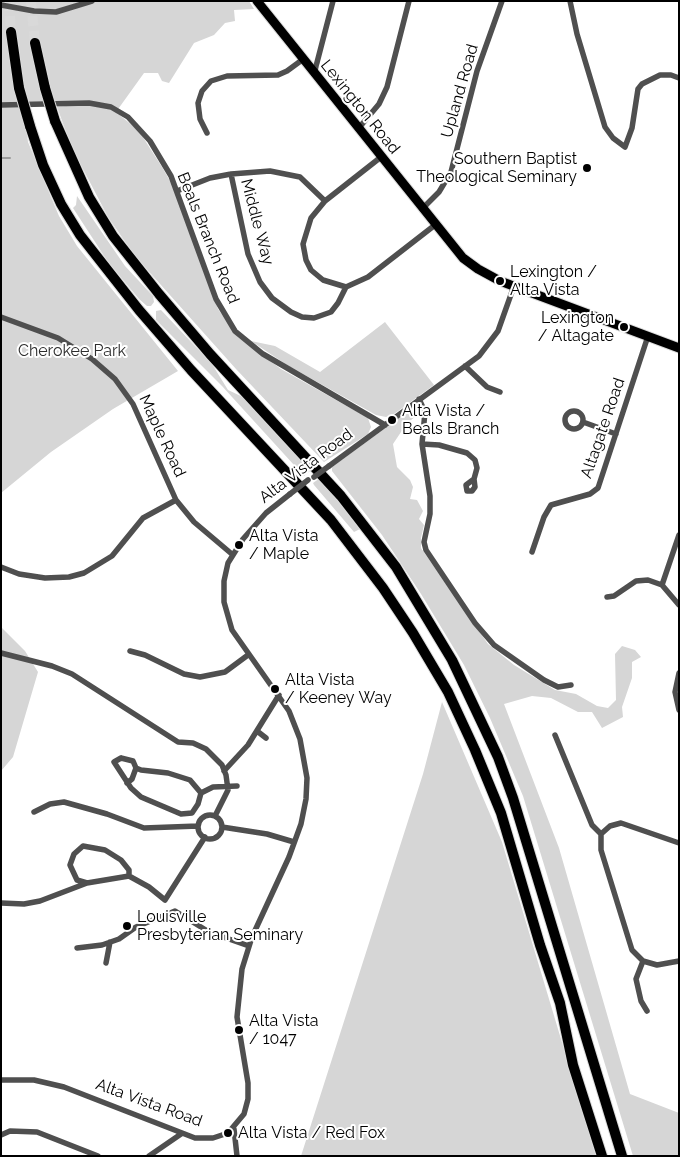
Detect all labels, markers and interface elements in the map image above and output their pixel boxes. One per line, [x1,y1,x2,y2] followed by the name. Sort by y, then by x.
[437,42,483,140] street label: Upland Road
[316,56,404,158] street label: Lexington Road
[416,149,577,187] place label: Southern Baptist Theological Seminary
[581,162,593,174] marker: Southern Baptist Theological Seminary
[173,170,243,306] street label: Beals Branch Road
[236,177,278,267] street label: Middle Way
[510,262,597,300] place label: Lexington / Alta Vista
[494,275,506,287] marker: Lexington / Alta Vista
[538,308,614,346] place label: Lexington / Altagate
[618,321,630,333] marker: Lexington / Altagate
[18,341,126,361] park label: Cherokee Park
[577,375,629,481] street label: Altagate Road
[135,392,189,480] street label: Maple Road
[402,401,499,439] place label: Alta Vista / Beals Branch
[386,414,398,426] marker: Alta Vista / Beals Branch
[256,425,356,507] street label: Alta Vista Road
[249,526,318,564] place label: Alta Vista / Maple
[233,539,245,551] marker: Alta Vista / Maple
[285,670,392,708] place label: Alta Vista / Keeney Way
[269,683,281,695] marker: Alta Vista / Keeney Way
[137,907,303,945] place label: Louisville Presbyterian Seminary
[121,920,133,932] marker: Louisville Presbyterian Seminary
[249,1011,318,1049] place label: Alta Vista / 1047
[233,1024,245,1036] marker: Alta Vista / 1047
[93,1075,205,1131] street label: Alta Vista Road
[238,1123,385,1143] place label: Alta Vista / Red Fox
[222,1127,234,1139] marker: Alta Vista / Red Fox

